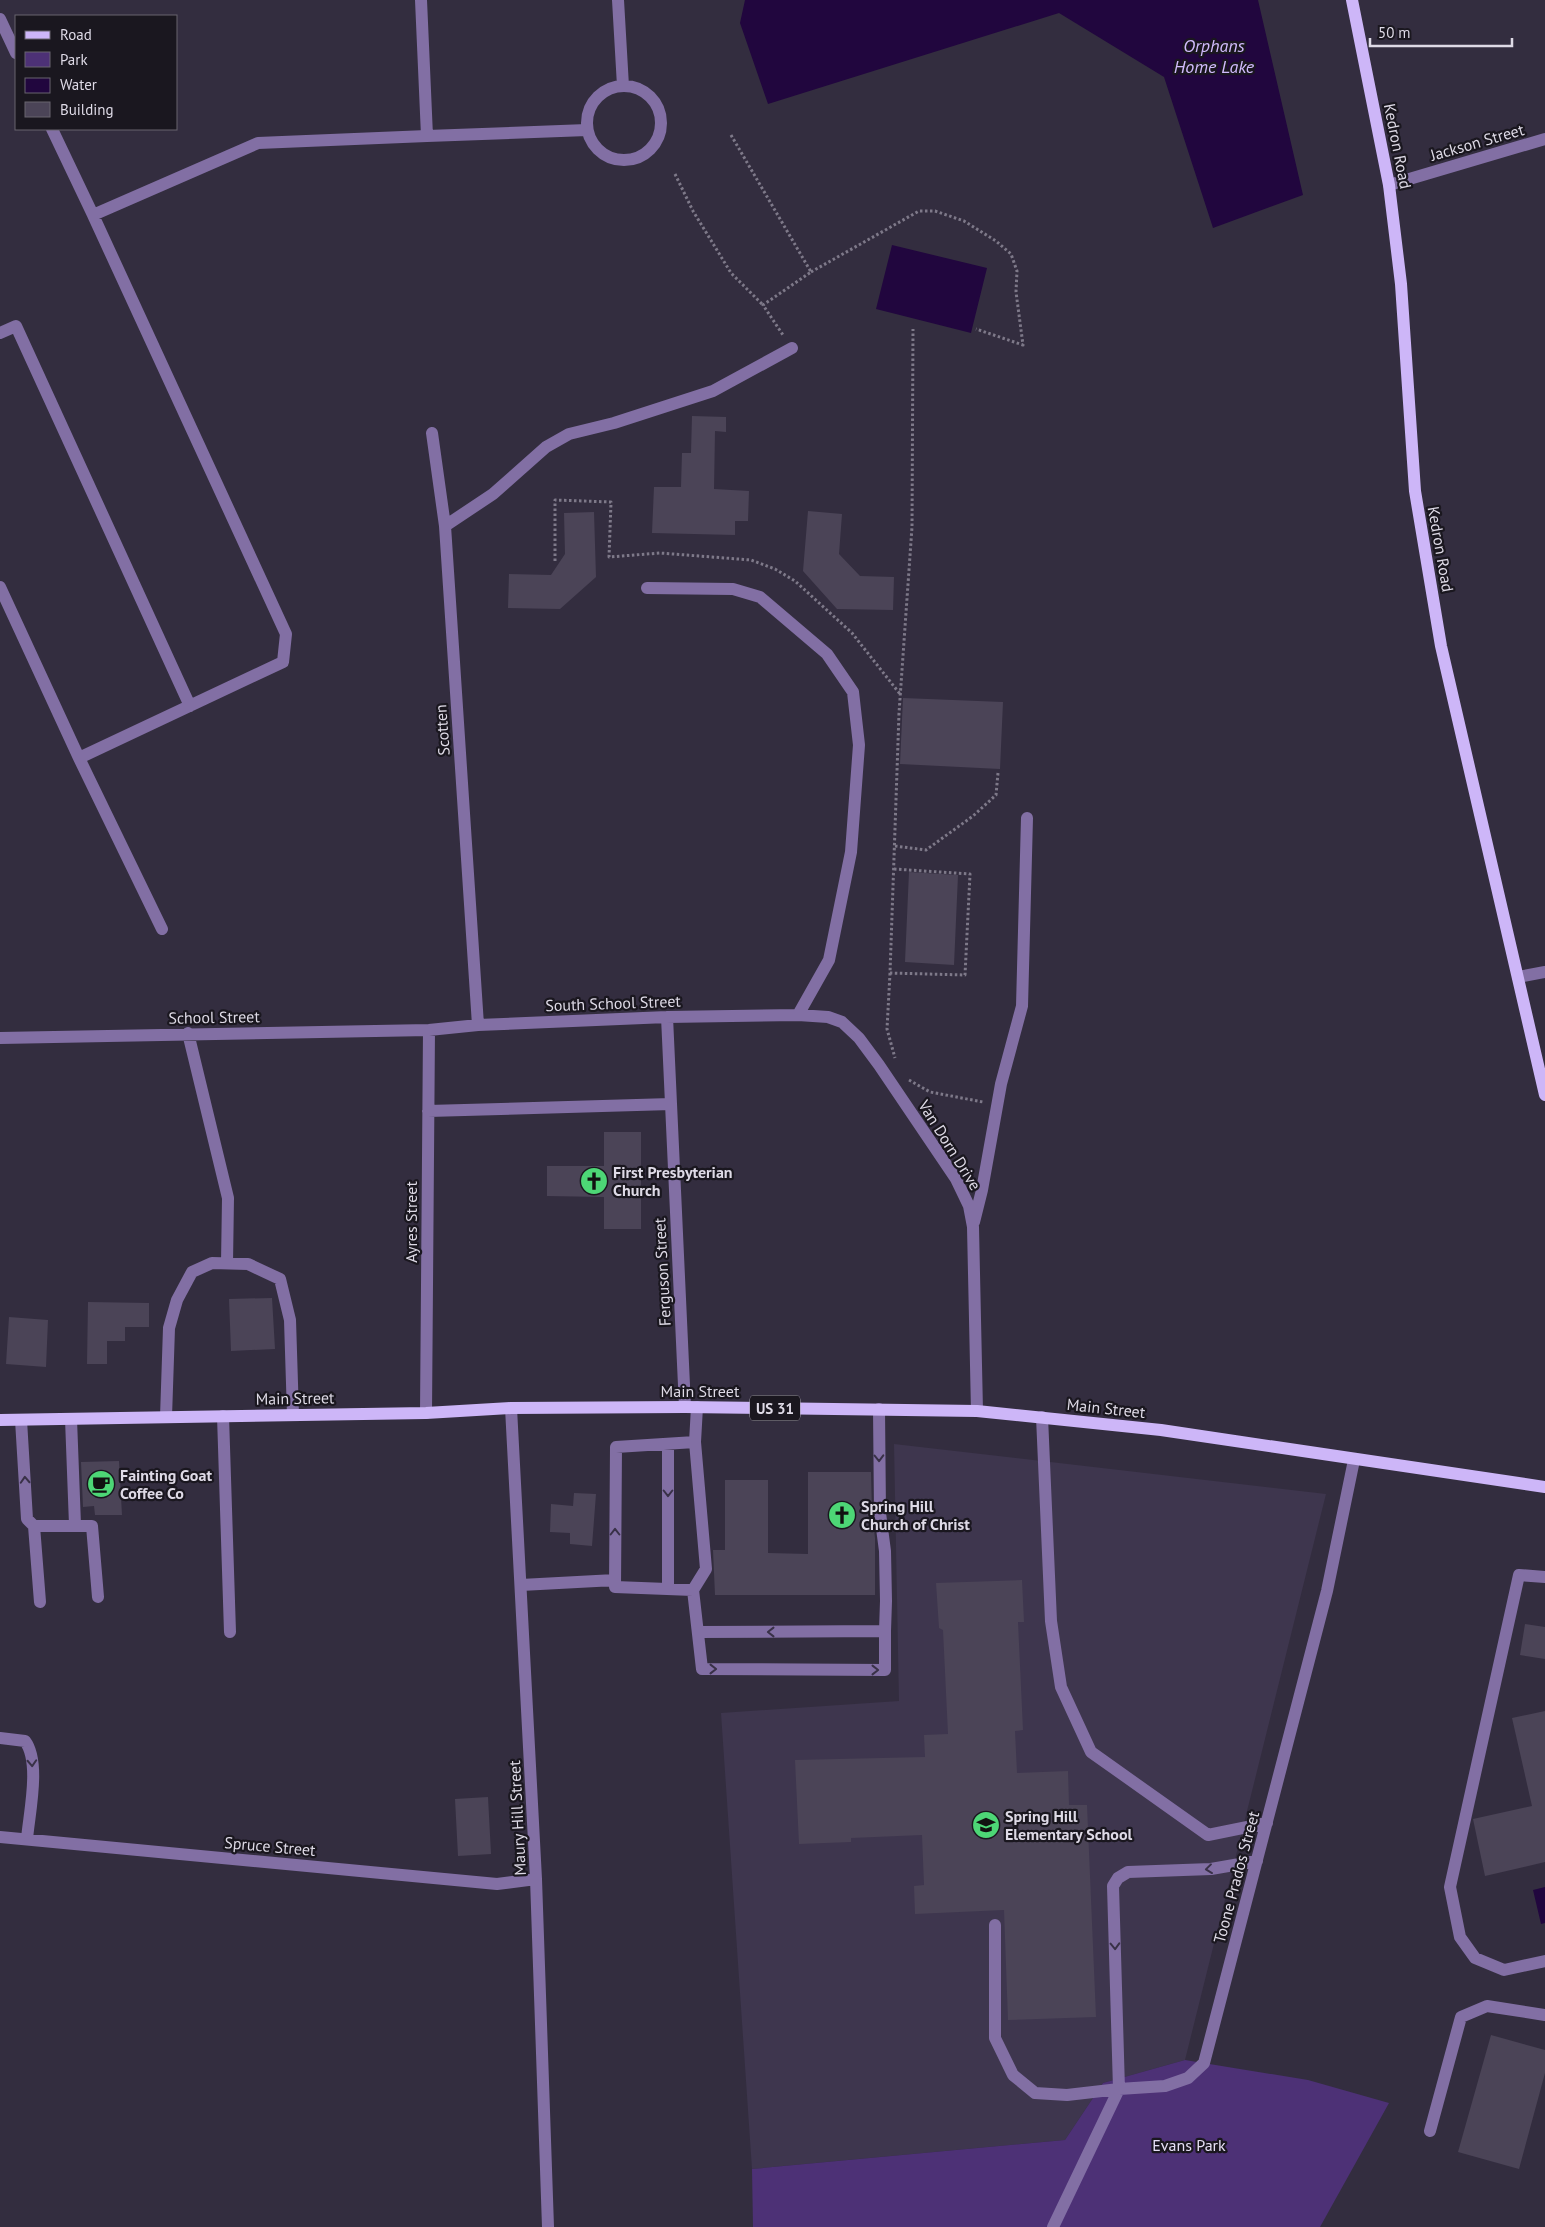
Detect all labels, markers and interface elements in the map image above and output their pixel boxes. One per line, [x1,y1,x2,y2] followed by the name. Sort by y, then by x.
[15,15,178,130] legend
[1370,15,1512,47] scale bar
[1378,23,1411,42] text: 50 m
[60,25,92,44] text: Road
[1174,34,1255,78] water label: Orphans Home Lake
[60,50,88,69] text: Park
[60,75,97,94] text: Water
[60,100,114,119] text: Building
[1380,102,1416,190] street label: Kedron Road
[1427,119,1527,165] street label: Jackson Street
[1424,505,1458,593] street label: Kedron Road
[430,704,454,756] street label: Scotten
[545,991,682,1015] street label: South School Street
[168,1006,260,1028] street label: School Street
[914,1095,986,1194] street label: Van Dorn Drive
[613,1162,733,1200] place label: First Presbyterian Church
[579,1166,609,1196] church icon: First Presbyterian Church
[401,1181,421,1263] street label: Ayres Street
[649,1217,675,1327] street label: Ferguson Street
[661,1381,740,1401] street label: Main Street
[255,1387,335,1409] street label: Main Street
[1066,1394,1147,1422] street label: Main Street
[750,1396,800,1420] road number: US 31
[874,1454,884,1462] one-way arrow
[120,1465,212,1503] place label: Fainting Goat Coffee Co
[86,1469,116,1499] cafe icon: Fainting Goat Coffee Co
[19,1476,30,1484] one-way arrow
[663,1490,673,1497] one-way arrow
[861,1496,970,1534] place label: Spring Hill Church of Christ
[827,1500,857,1530] church icon: Spring Hill Church of Christ
[610,1527,620,1535] one-way arrow
[767,1626,775,1637] one-way arrow
[710,1664,717,1674] one-way arrow
[872,1665,880,1675] one-way arrow
[27,1759,38,1767] one-way arrow
[504,1759,530,1876] street label: Maury Hill Street
[1005,1806,1132,1844] place label: Spring Hill Elementary School
[1209,1808,1263,1945] street label: Toone Prados Street
[971,1810,1001,1840] school or university icon: Spring Hill Elementary School
[224,1832,317,1860] street label: Spruce Street
[1205,1863,1213,1874] one-way arrow
[1110,1943,1120,1951] one-way arrow
[1152,2135,1226,2155] park label: Evans Park

